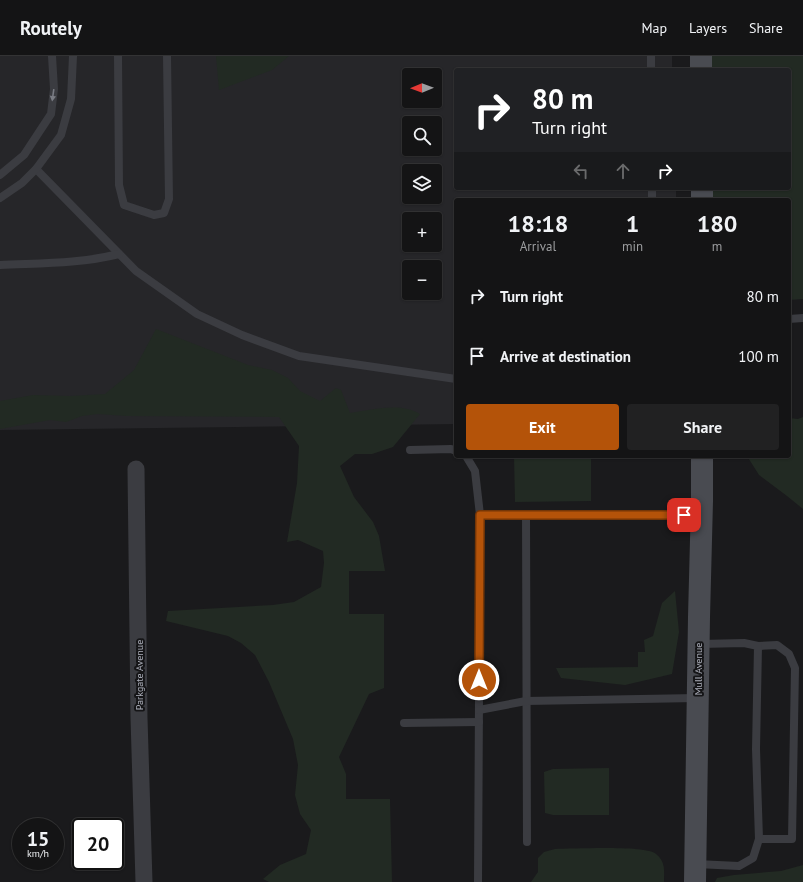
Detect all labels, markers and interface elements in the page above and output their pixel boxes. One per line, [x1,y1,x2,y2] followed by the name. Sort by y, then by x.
[20,16,82,40] text: Routely
[641,19,667,37] text: Map
[689,19,727,37] text: Layers
[749,19,783,37] text: Share
[402,68,442,108] north arrow
[402,68,442,300] map controls
[532,80,593,117] text: 80 m
[466,84,518,136] icon: right
[50,89,56,101] one-way arrow
[402,116,442,156] button: search
[532,116,607,139] text: Turn right
[570,160,592,182] icon: left
[612,160,634,182] icon: ahead
[654,160,676,182] icon: right
[402,164,442,204] button: layers
[508,208,568,239] text: 18:18
[626,208,639,239] text: 1
[697,208,737,239] text: 180
[402,212,442,252] button: +
[520,238,556,255] text: Arrival
[622,238,643,255] text: min
[712,238,722,255] text: m
[402,260,442,300] button: −
[466,285,488,307] icon: right
[500,287,563,306] text: Turn right
[746,287,779,306] text: 80 m
[466,345,488,367] icon: arrive
[500,347,631,366] text: Arrive at destination
[738,347,779,366] text: 100 m
[466,404,619,450] button: Exit
[627,404,779,450] button: Share
[667,498,701,532] pin
[673,504,695,526] icon: arrive
[133,640,146,710] street label: Parkgate Avenue
[692,643,705,695] street label: Mull Avenue
[458,659,500,701] position arrow
[72,818,124,870] speed limit sign: 20
[27,826,49,852] text: 15
[27,847,49,860] text: km/h

